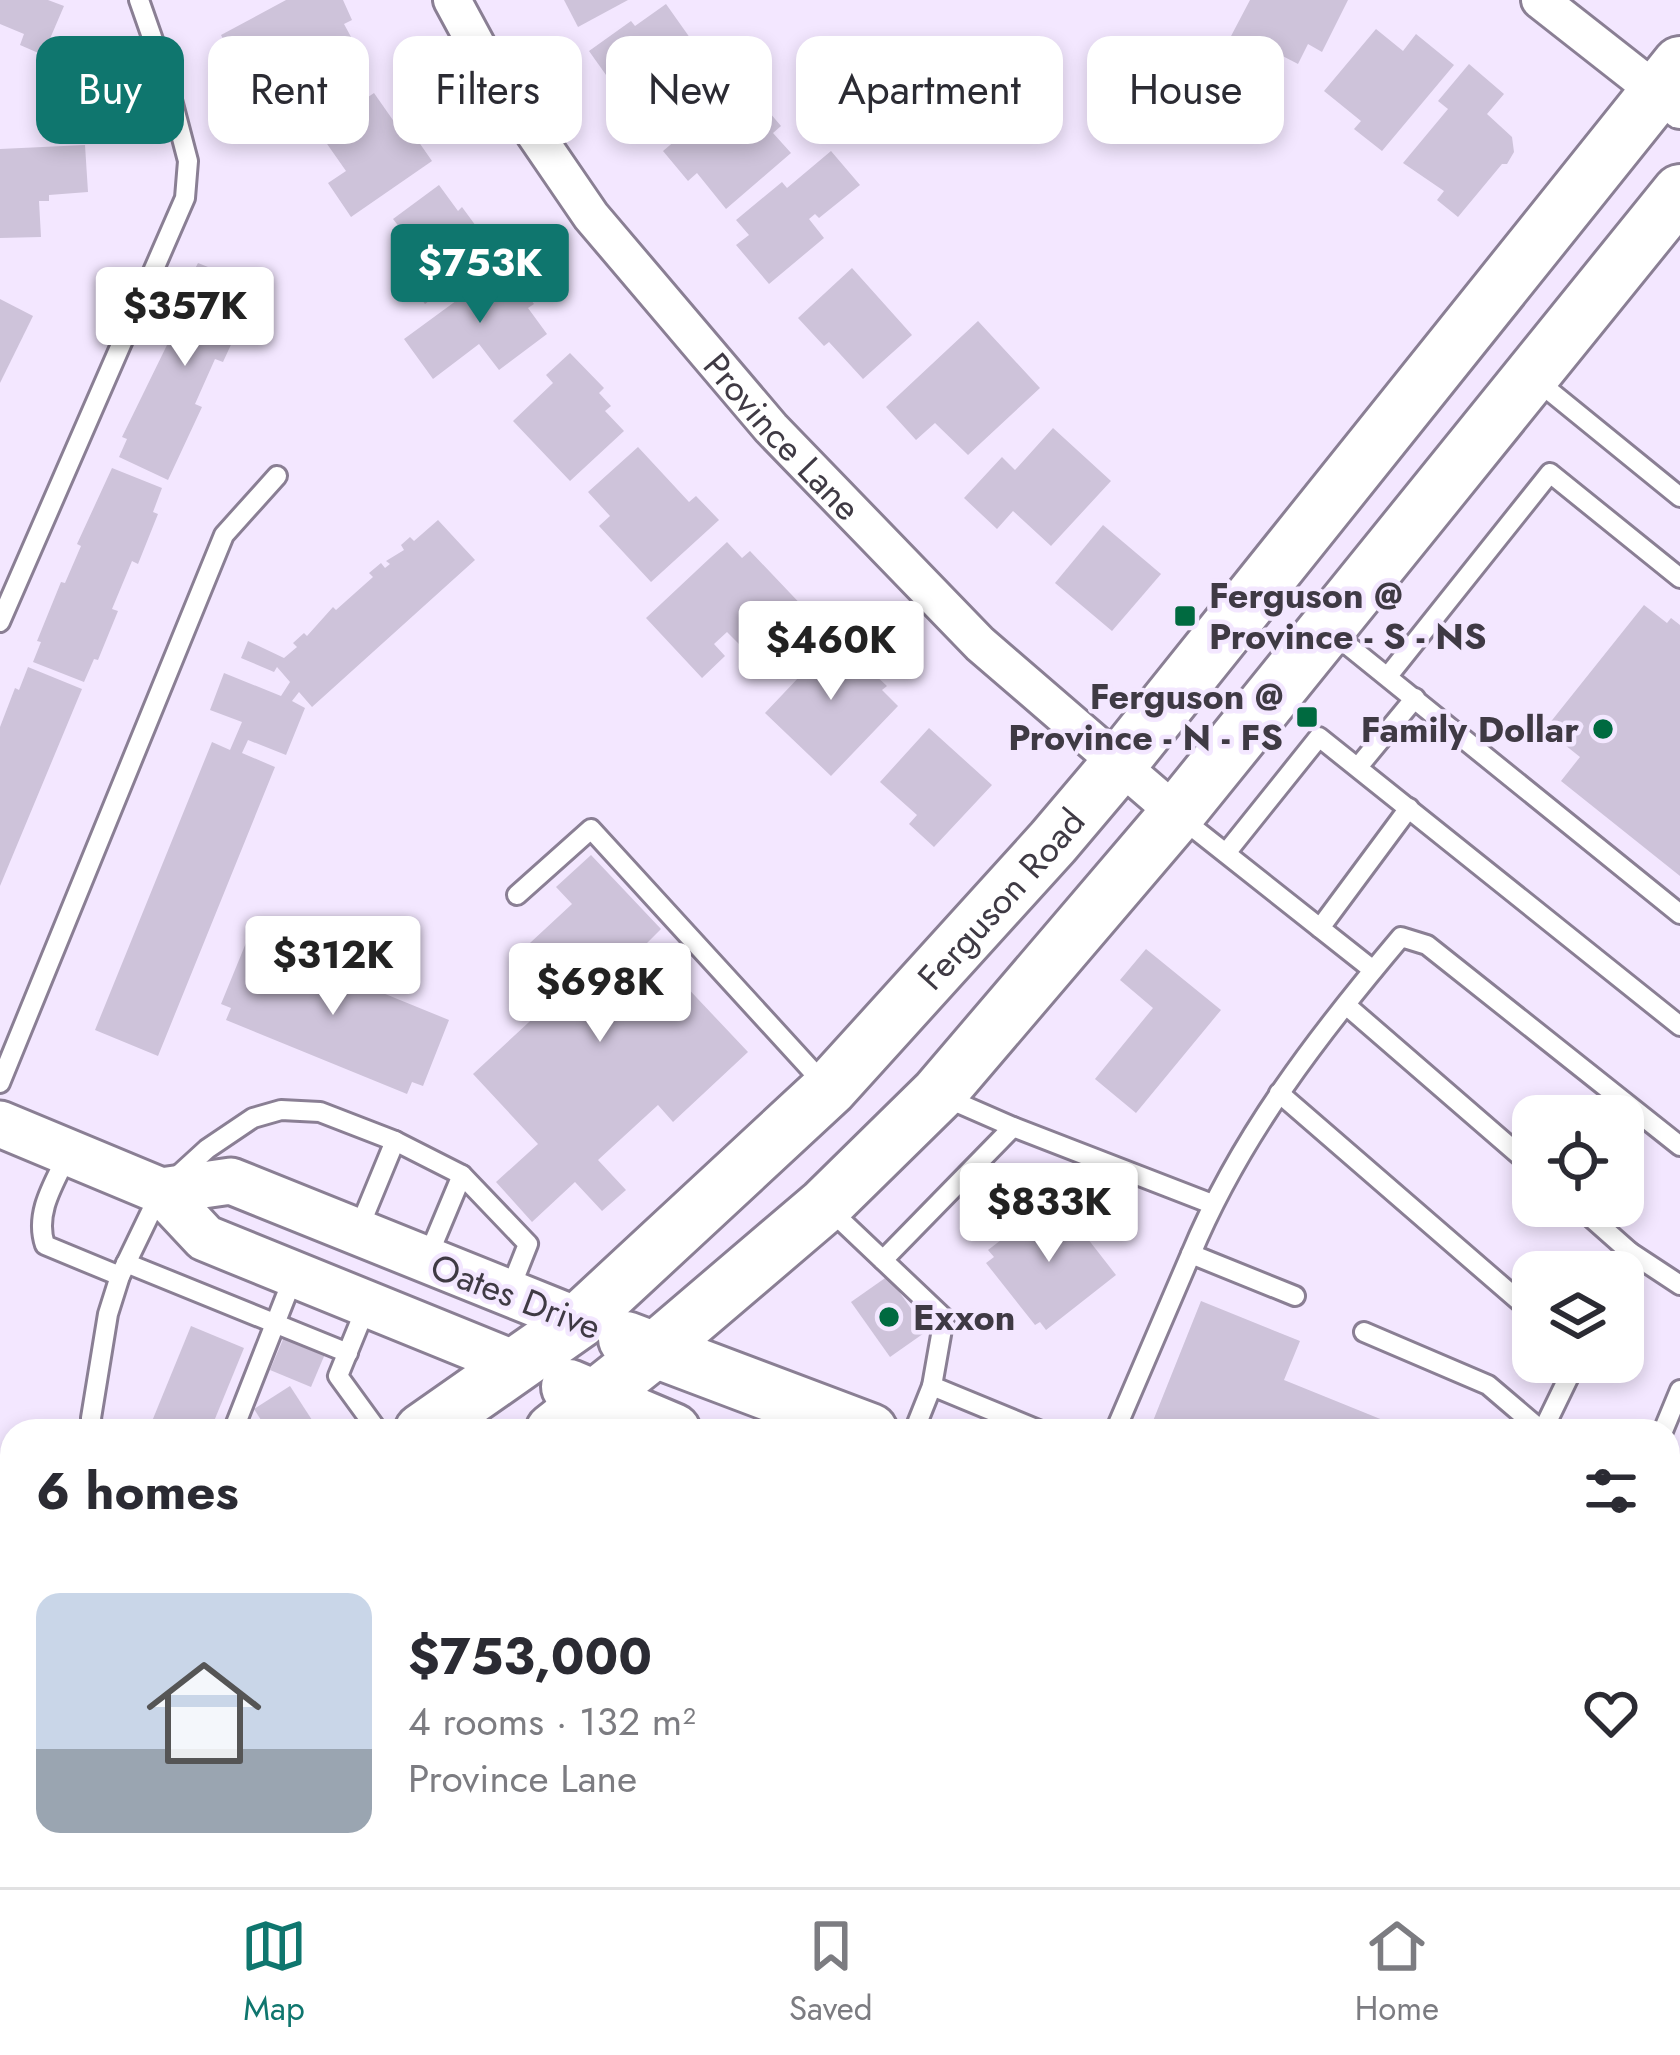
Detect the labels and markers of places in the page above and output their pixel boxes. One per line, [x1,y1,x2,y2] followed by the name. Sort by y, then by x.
[396,224,564,326] pin: $753K
[101,267,269,369] pin: $357K
[1209,569,1486,662] place label: Ferguson @ Province - S - NS
[747,601,915,703] pin: $460K
[1172,603,1198,629] marker: Ferguson @ Province - S - NS
[1008,670,1283,763] place label: Ferguson @ Province - N - FS
[1361,703,1579,755] place label: Family Dollar
[1294,704,1320,730] marker: Ferguson @ Province - N - FS
[1590,716,1616,742] marker: Family Dollar
[249,916,417,1018] pin: $312K
[516,943,684,1045] pin: $698K
[965,1163,1133,1265] pin: $833K
[913,1291,1016,1343] place label: Exxon
[876,1304,902,1330] marker: Exxon

